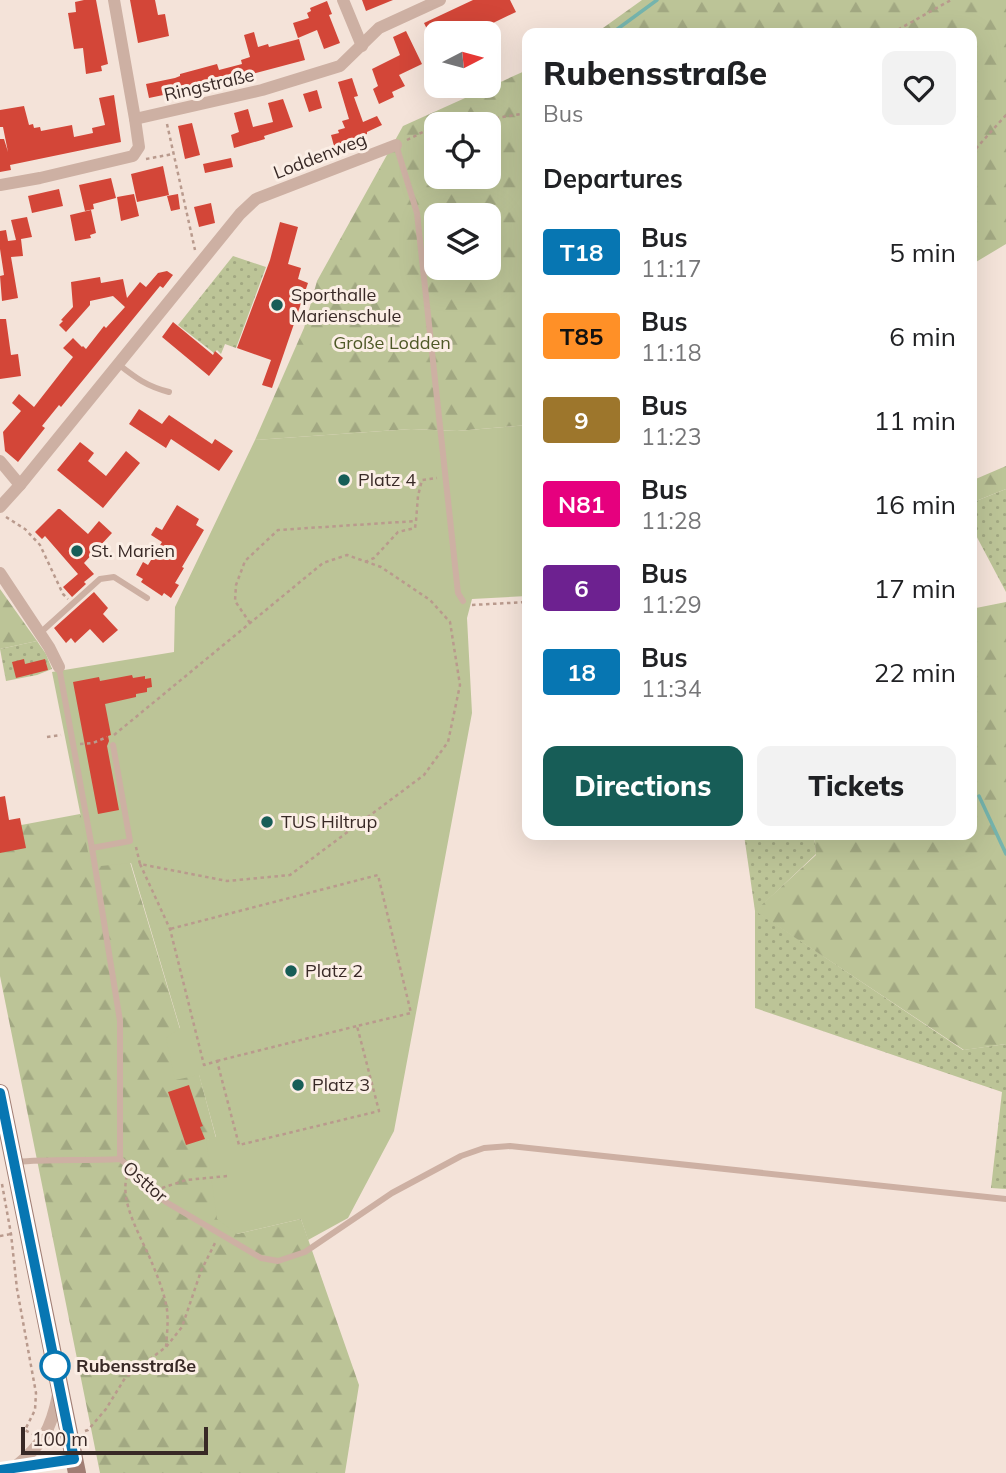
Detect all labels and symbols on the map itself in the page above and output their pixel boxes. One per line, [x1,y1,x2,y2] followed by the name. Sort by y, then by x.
[424,21,500,98] north arrow
[162,63,256,106] street label: Ringstraße
[270,127,370,184] street label: Loddenweg
[291,283,401,327] place label: Sporthalle Marienschule
[269,297,285,313] marker: Sporthalle Marienschule
[333,331,451,354] park label: Große Lodden
[358,468,416,491] place label: Platz 4
[336,472,352,488] marker: Platz 4
[91,539,175,562] place label: St. Marien
[69,543,85,559] marker: St. Marien
[281,810,377,833] place label: TUS Hiltrup
[259,814,275,830] marker: TUS Hiltrup
[305,959,363,982] place label: Platz 2
[283,963,299,979] marker: Platz 2
[312,1073,370,1096] place label: Platz 3
[290,1077,306,1093] marker: Platz 3
[118,1156,173,1208] street label: Osttor
[40,1351,70,1381] marker: Rubensstraße
[76,1354,196,1377] place label: Rubensstraße
[21,1424,208,1456] scale bar

